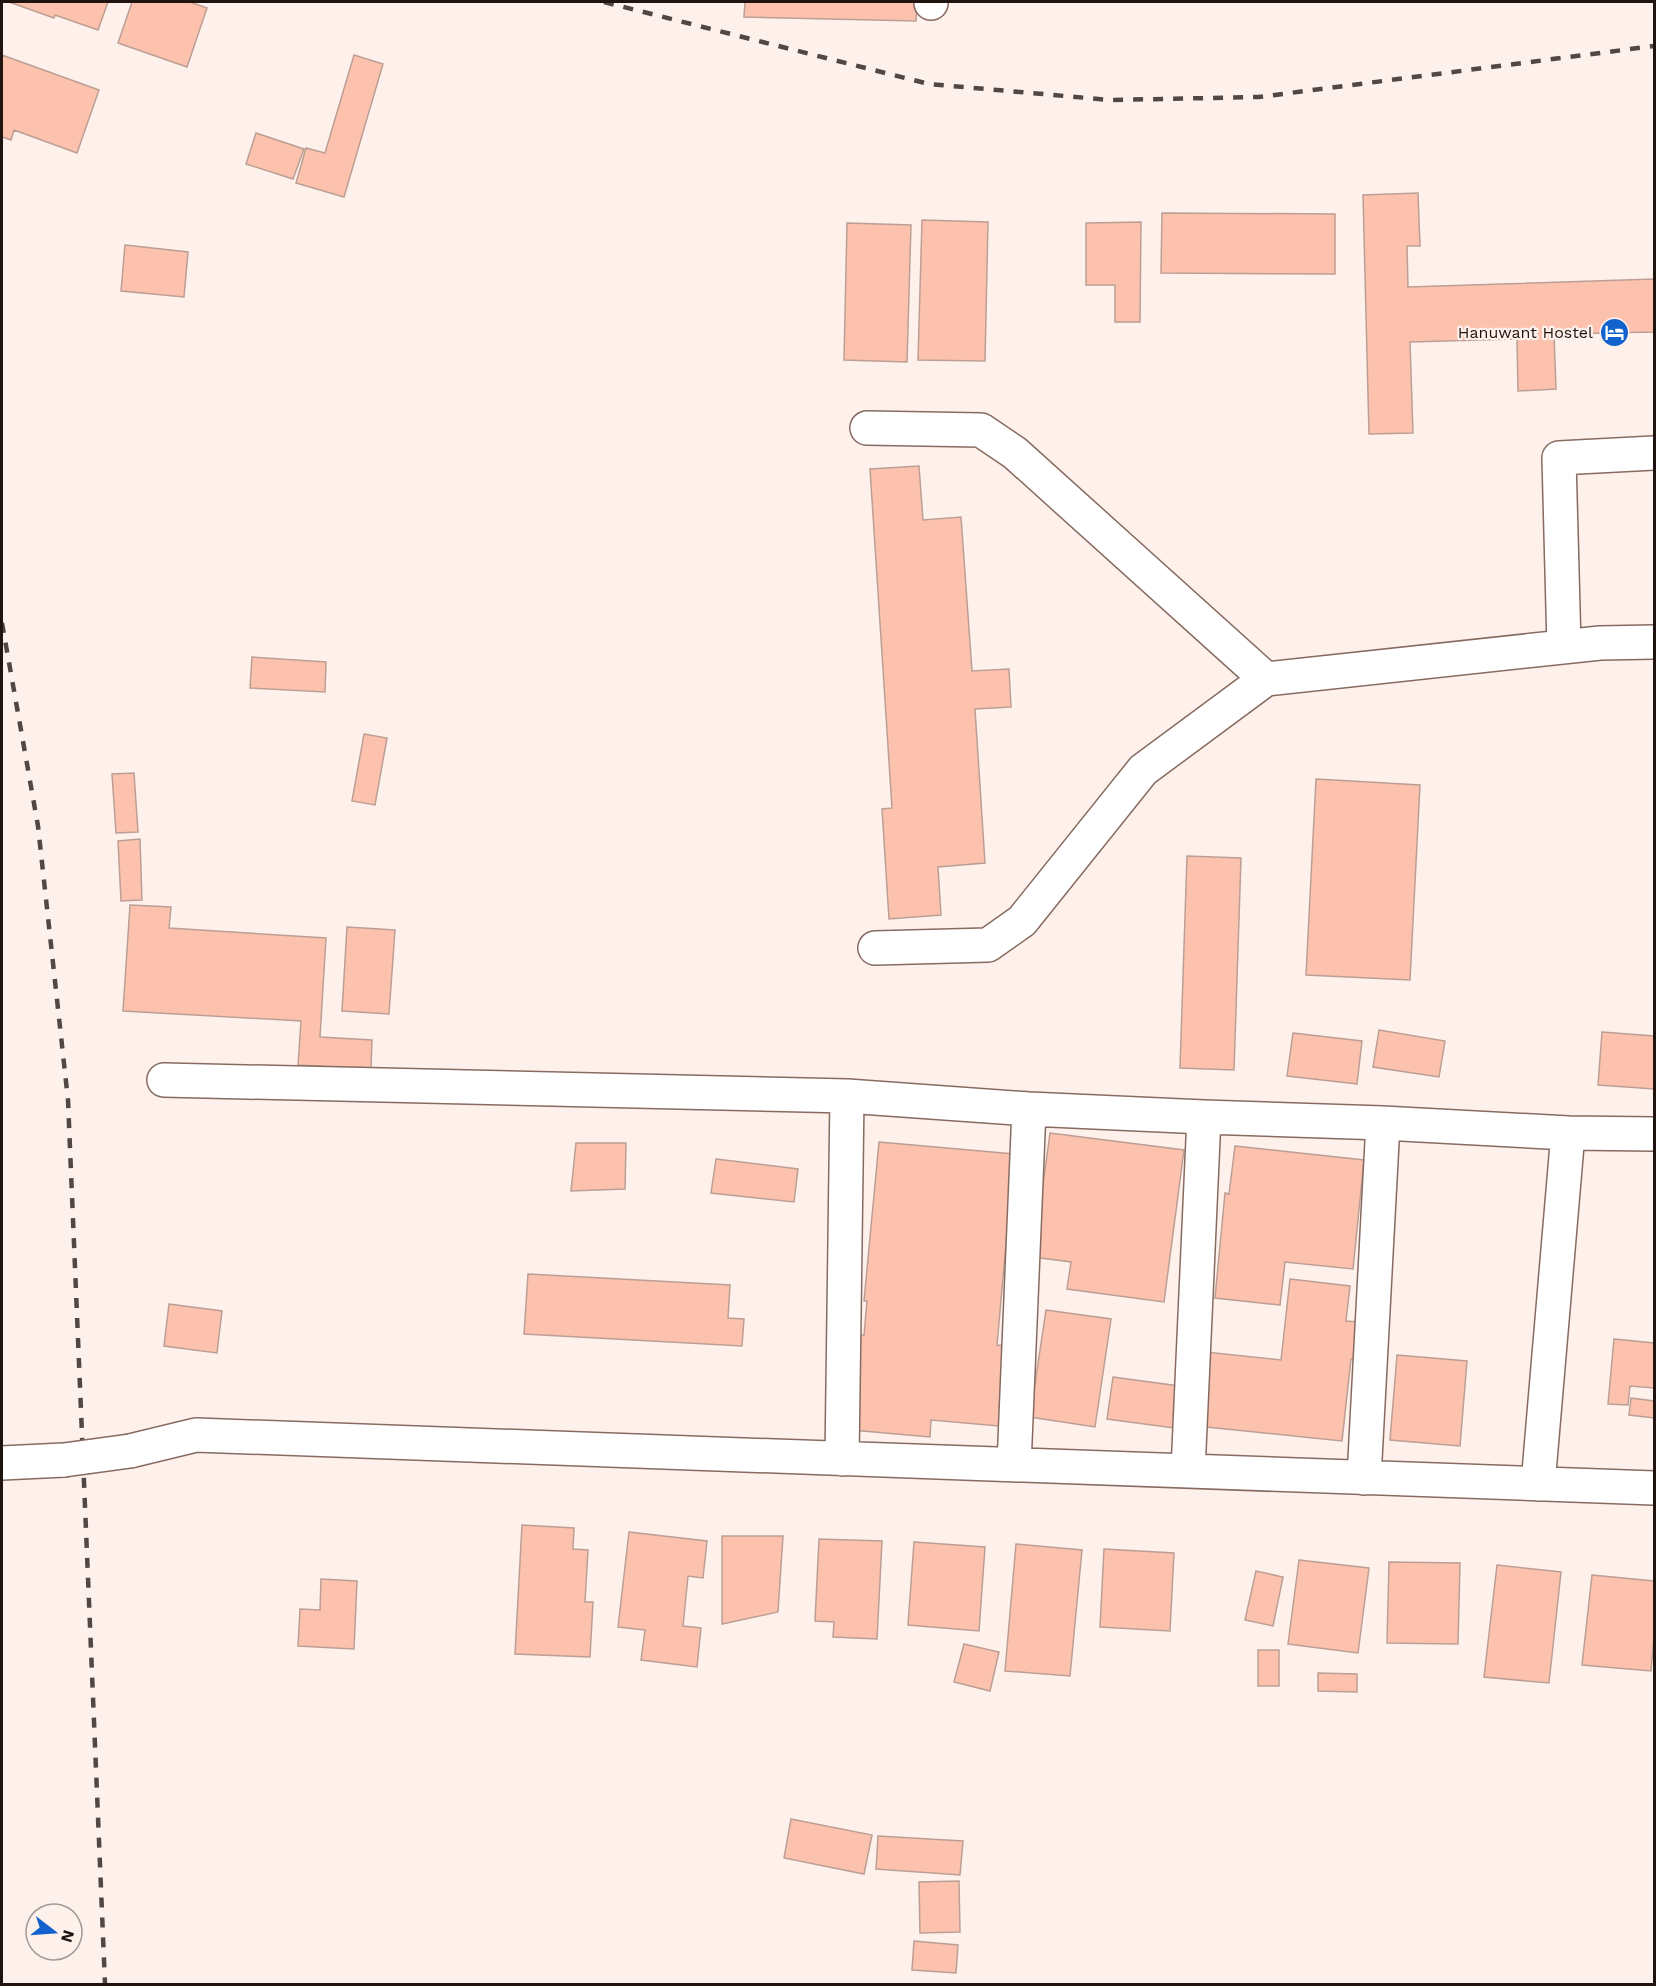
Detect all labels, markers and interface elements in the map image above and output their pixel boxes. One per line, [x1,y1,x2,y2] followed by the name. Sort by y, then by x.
[1598,316,1630,348] hotel icon: Hanuwant Hostel
[1458,323,1593,342] place label: Hanuwant Hostel
[24,1902,84,1962] north arrow
[57,1928,79,1945] text: N

